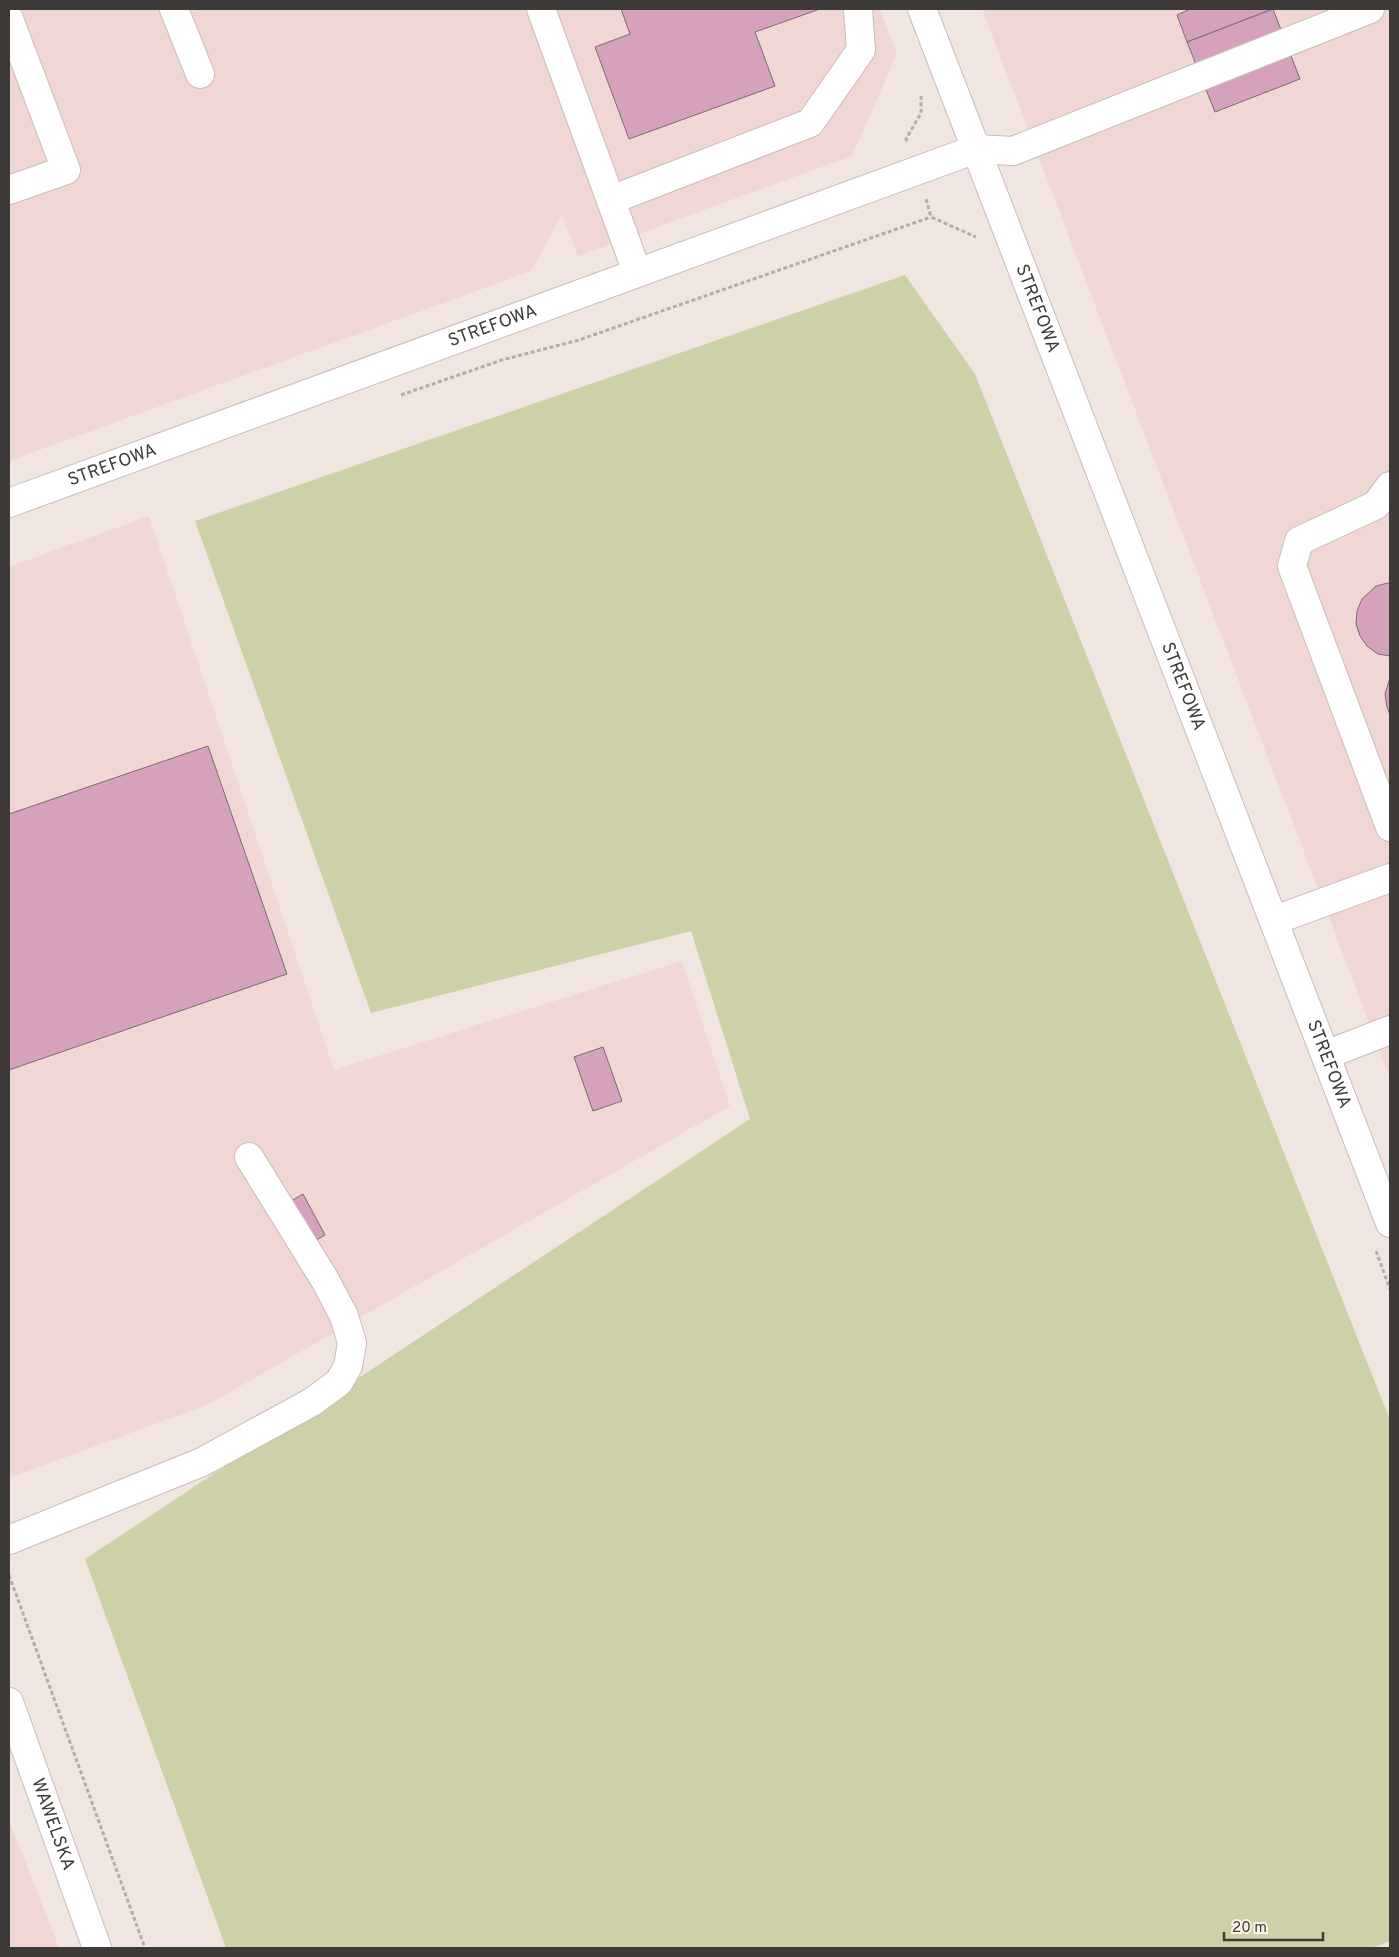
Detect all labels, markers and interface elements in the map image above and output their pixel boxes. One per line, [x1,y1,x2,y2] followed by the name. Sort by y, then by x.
[1010,261,1065,356] street label: STREFOWA
[445,299,540,353] street label: STREFOWA
[65,438,160,492] street label: STREFOWA
[1156,639,1211,734] street label: STREFOWA
[1301,1017,1356,1112] street label: STREFOWA
[26,1775,80,1874] street label: WAWELSKA
[1224,1910,1323,1942] scale bar
[1232,1919,1267,1938] text: 20 m

